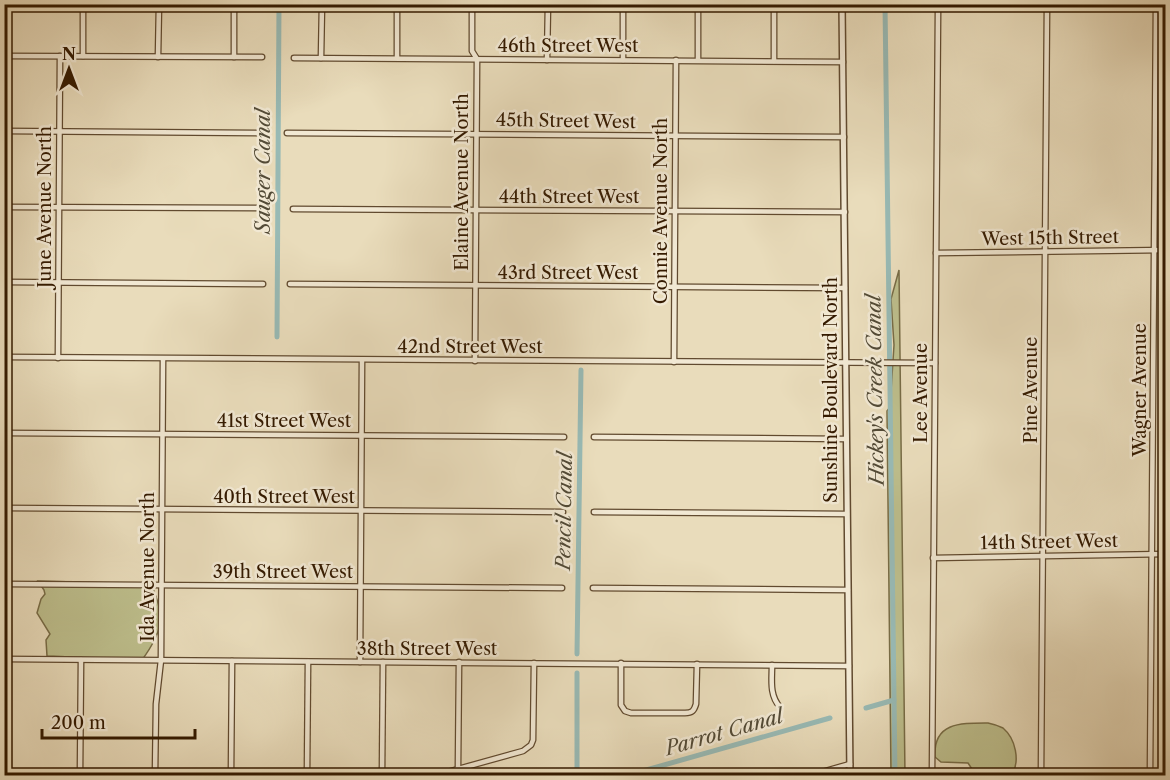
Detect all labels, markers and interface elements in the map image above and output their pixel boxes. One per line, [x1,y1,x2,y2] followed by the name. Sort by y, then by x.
[498,35,639,57] street label: 46th Street West
[39,39,99,99] north arrow
[62,44,76,64] text: N
[451,93,473,271] street label: Elaine Avenue North
[251,106,275,235] water label: Sauger Canal
[496,109,637,133] street label: 45th Street West
[650,118,672,304] street label: Connie Avenue North
[34,126,56,291] street label: June Avenue North
[499,186,640,208] street label: 44th Street West
[980,226,1120,250] street label: West 15th Street
[498,262,639,284] street label: 43rd Street West
[820,277,842,503] street label: Sunshine Boulevard North
[861,292,889,488] water label: Hickey's Creek Canal
[1129,323,1151,458] street label: Wagner Avenue
[397,336,543,358] street label: 42nd Street West
[1020,337,1042,443] street label: Pine Avenue
[910,343,932,443] street label: Lee Avenue
[217,410,352,432] street label: 41st Street West
[551,449,577,572] water label: Pencil Canal
[213,486,355,508] street label: 40th Street West
[137,492,159,642] street label: Ida Avenue North
[980,530,1119,554] street label: 14th Street West
[213,561,354,583] street label: 39th Street West
[357,638,498,660] street label: 38th Street West
[42,702,195,740] scale bar
[660,703,788,761] water label: Parrot Canal
[51,712,106,734] text: 200 m

